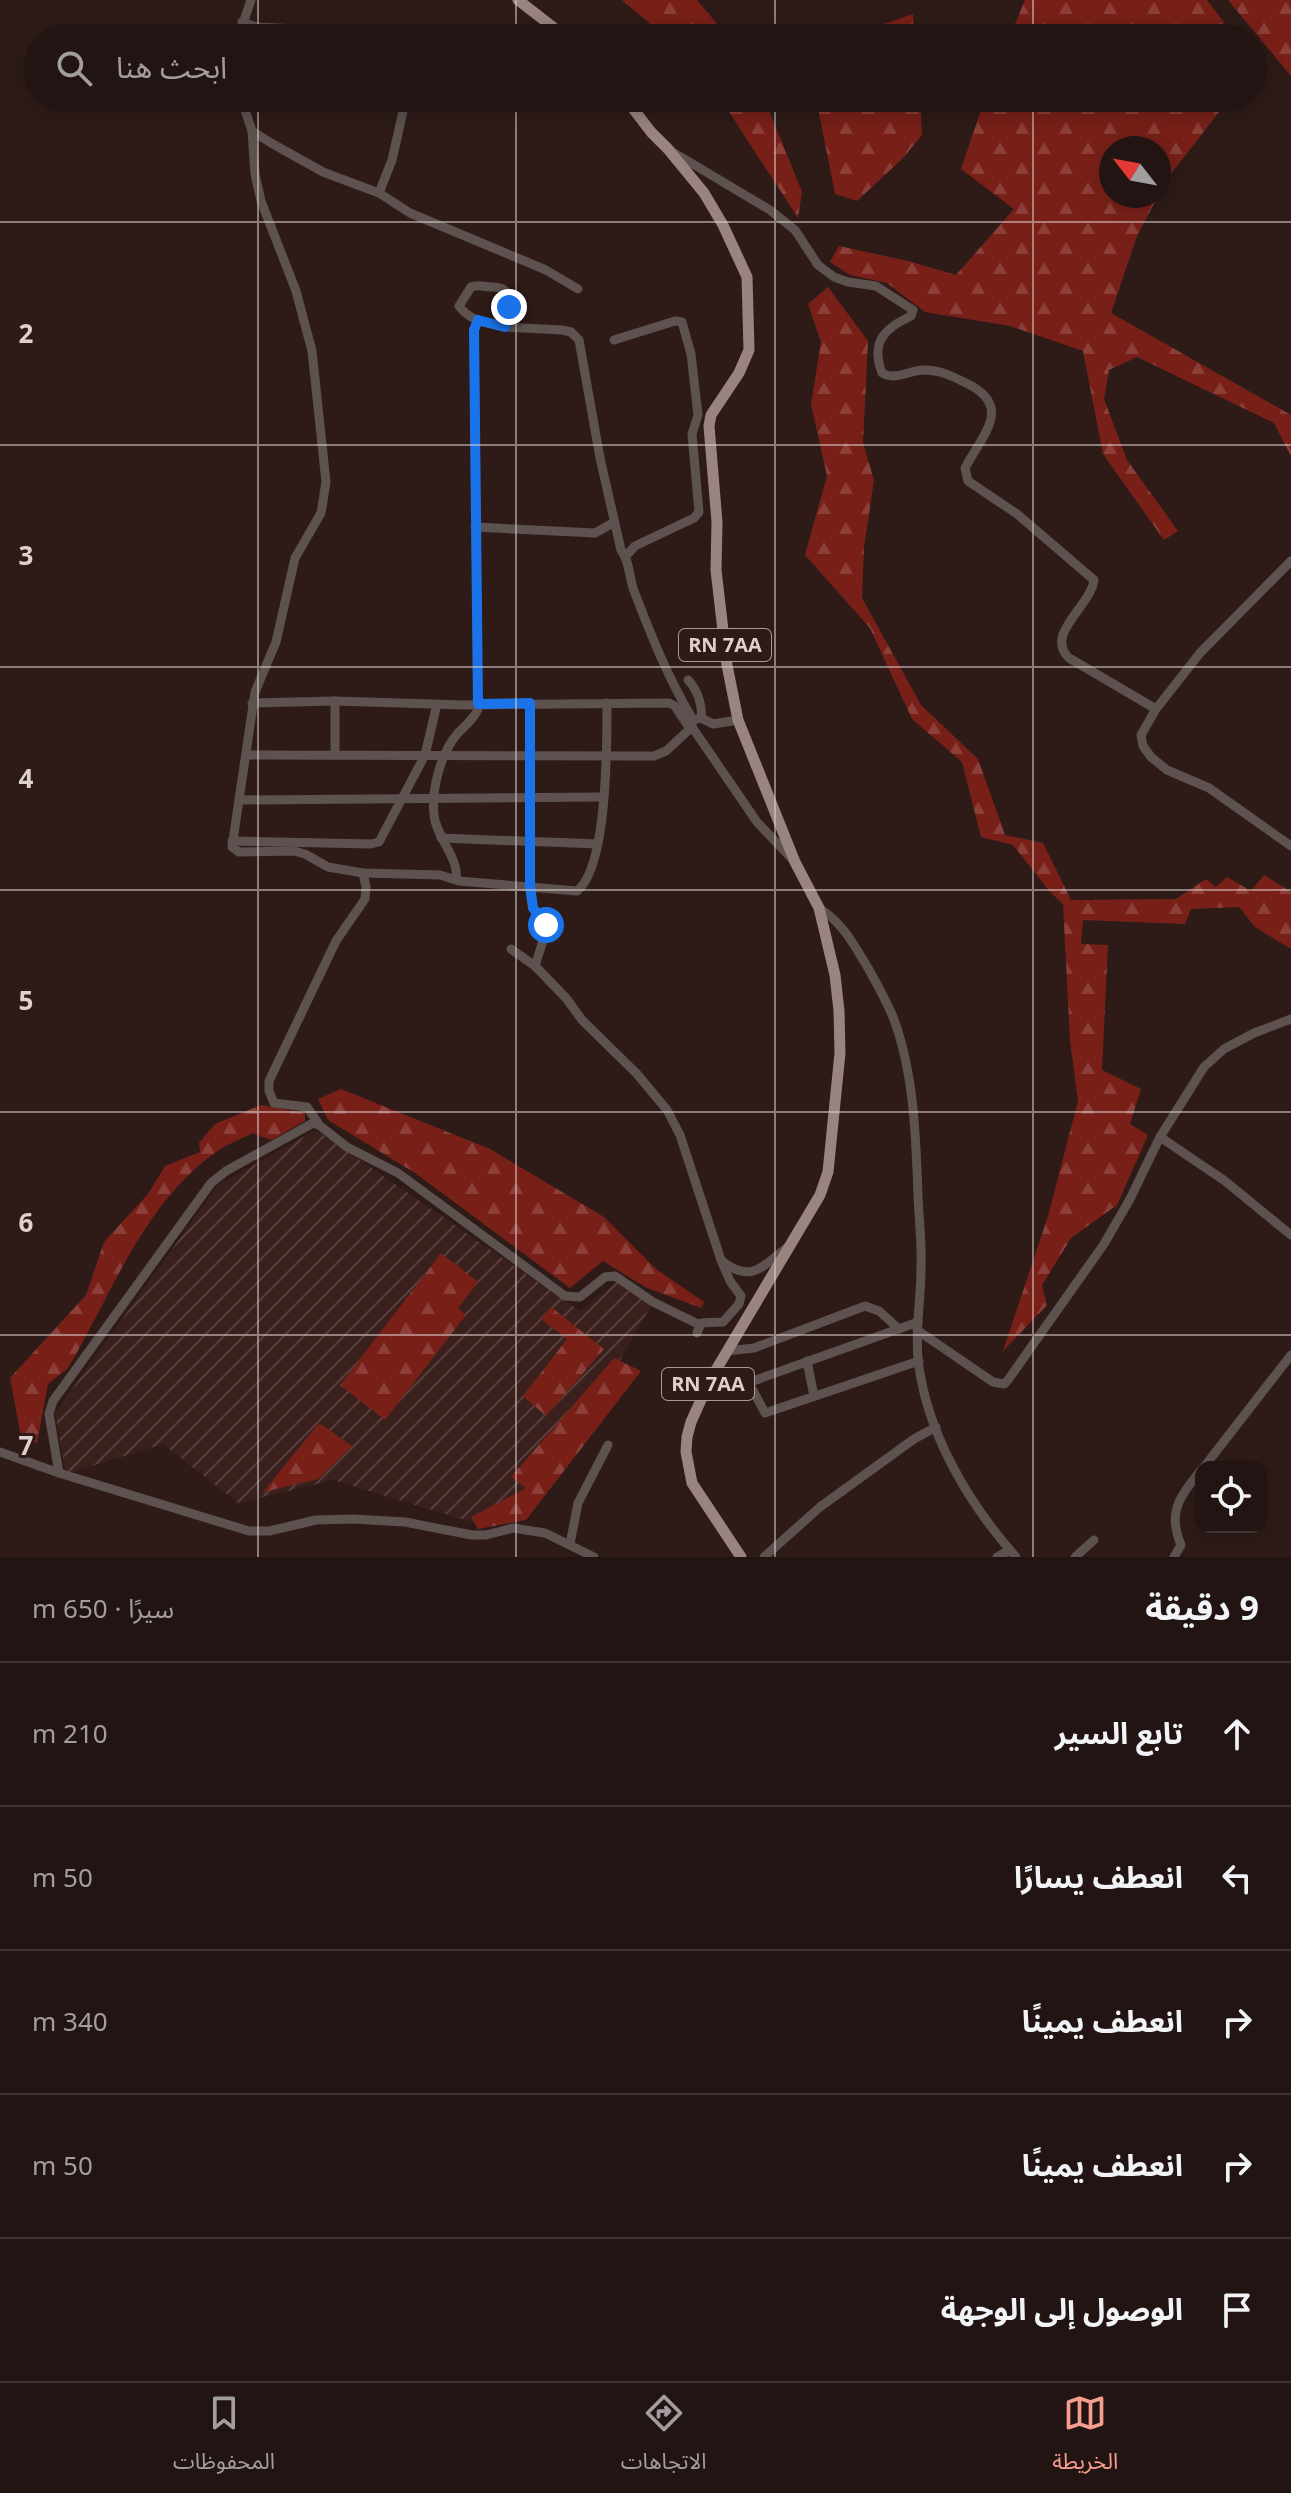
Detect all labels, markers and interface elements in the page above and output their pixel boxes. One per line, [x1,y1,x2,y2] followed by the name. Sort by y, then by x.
[24,24,1267,112] search box
[116,37,227,100] text: ابحث هنا
[52,46,96,90] icon: search
[1099,136,1171,208] north arrow
[491,289,527,325] route end
[19,307,34,362] text: 2
[19,529,33,584] text: 3
[679,629,771,661] road number: RN 7AA
[19,752,34,807] text: 4
[528,907,564,943] route start
[19,974,33,1029] text: 5
[19,1196,34,1251] text: 6
[662,1368,754,1400] road number: RN 7AA
[19,1419,34,1474] text: 7
[1195,1461,1267,1533] map controls
[1195,1461,1267,1533] button: locate
[1145,1573,1259,1645] text: 9 دقيقة
[32,1582,174,1637] text: سيرًا · 650 m
[1055,1703,1183,1766] text: تابع السير
[32,1707,108,1762] text: 210 m
[1215,1712,1259,1756] icon: ahead
[1014,1847,1183,1910] text: انعطف يسارًا
[32,1851,93,1906] text: 50 m
[1215,1856,1259,1900] icon: left
[1022,1991,1183,2054] text: انعطف يمينًا
[32,1995,108,2050] text: 340 m
[1215,2000,1259,2044] icon: right
[1022,2135,1183,2198] text: انعطف يمينًا
[32,2139,93,2194] text: 50 m
[1215,2144,1259,2188] icon: right
[941,2279,1183,2342] text: الوصول إلى الوجهة
[1215,2288,1259,2332] icon: arrive
[173,2391,275,2485] tab: المحفوظات
[621,2391,707,2485] tab: الاتجاهات
[1052,2391,1118,2485] tab: الخريطة

